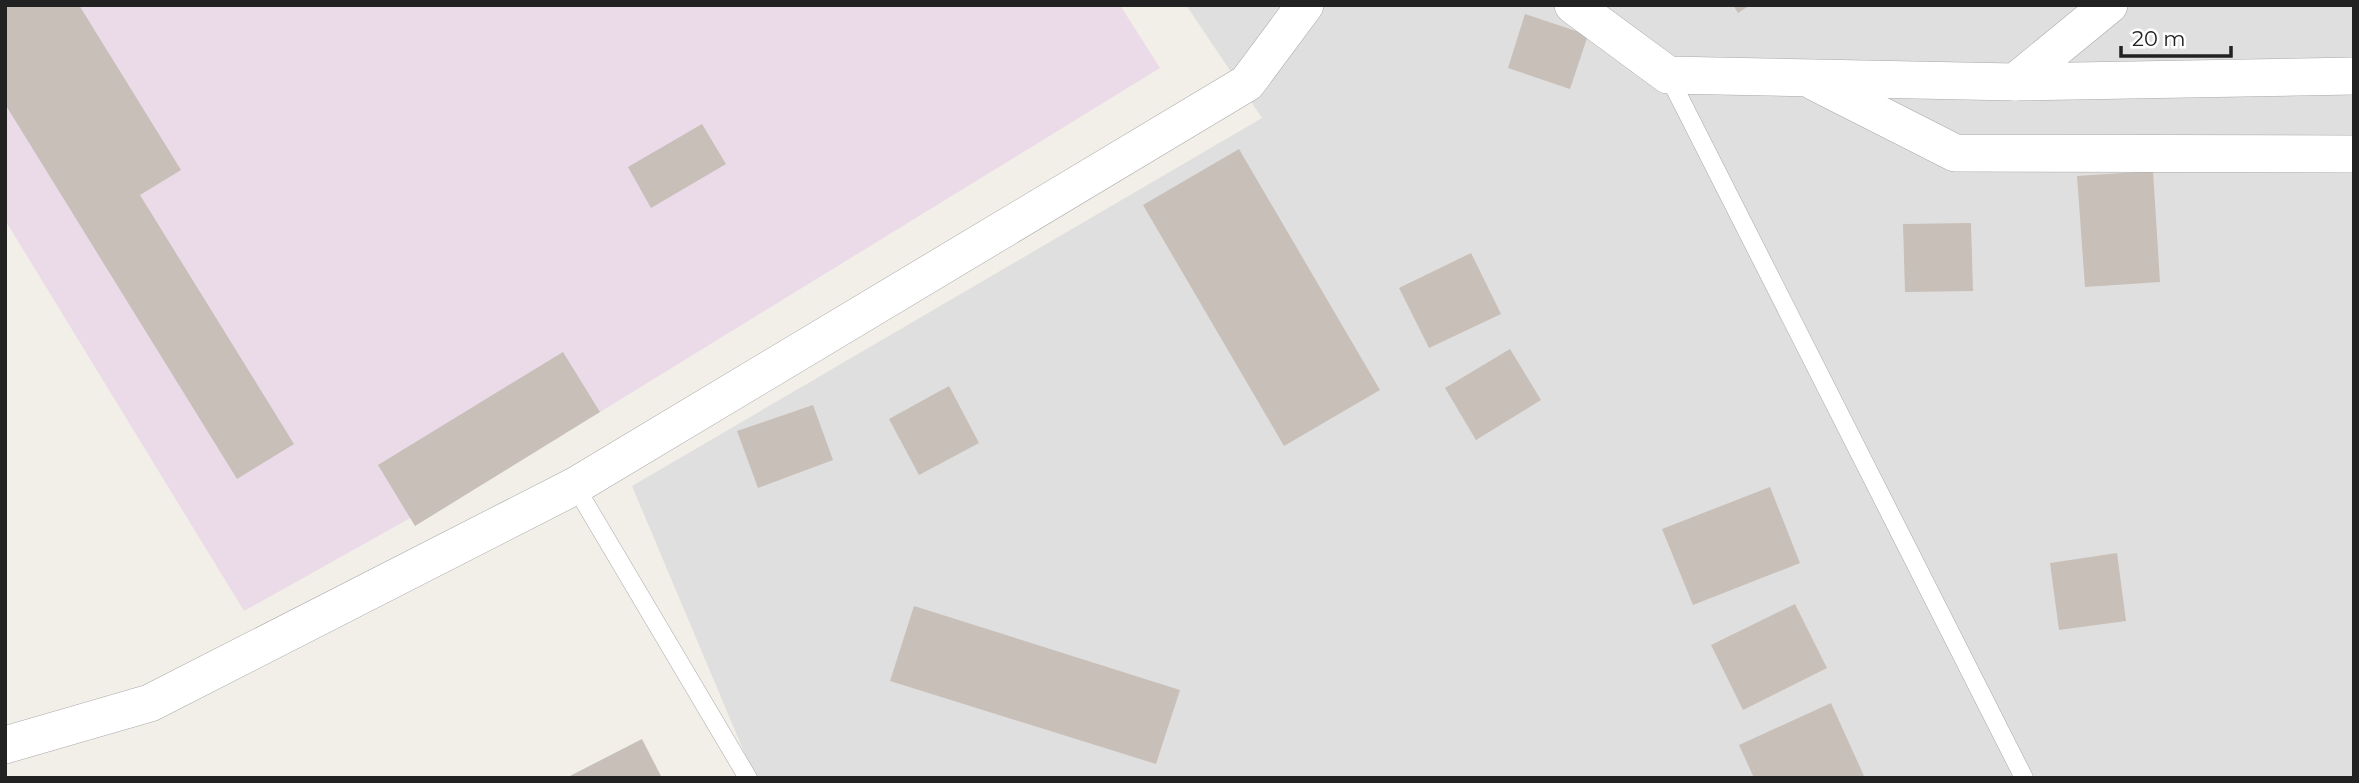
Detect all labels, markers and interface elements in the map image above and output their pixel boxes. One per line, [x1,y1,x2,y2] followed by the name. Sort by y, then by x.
[2121,14,2231,58] scale bar
[2132,26,2186,51] text: 20 m

